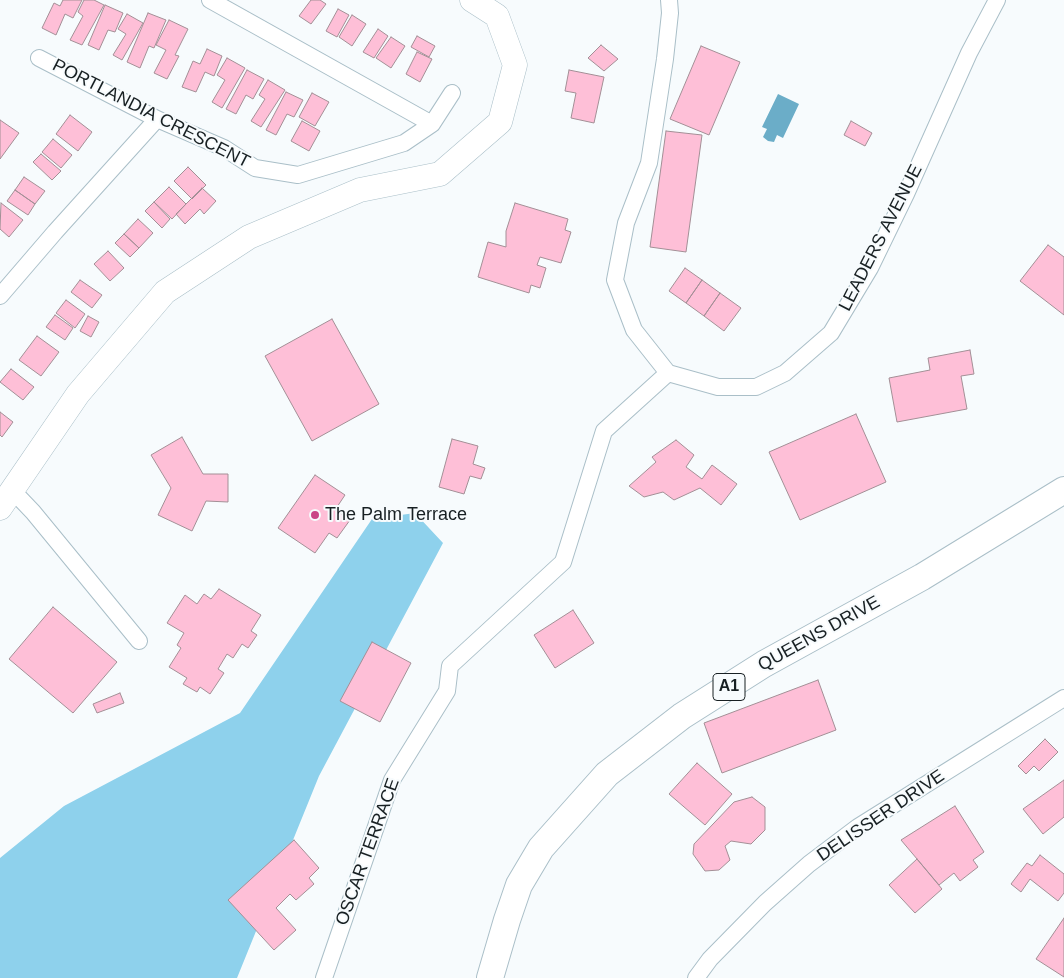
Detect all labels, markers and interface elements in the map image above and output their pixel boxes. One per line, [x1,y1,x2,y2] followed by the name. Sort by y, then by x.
[49,55,253,173] street label: PORTLANDIA CRESCENT
[835,161,927,315] street label: LEADERS AVENUE
[325,504,467,526] place label: The Palm Terrace
[309,509,321,521] marker: The Palm Terrace
[754,592,884,676] street label: QUEENS DRIVE
[713,674,745,700] road number: A1
[813,765,949,867] street label: DELISSER DRIVE
[331,775,405,929] street label: OSCAR TERRACE

